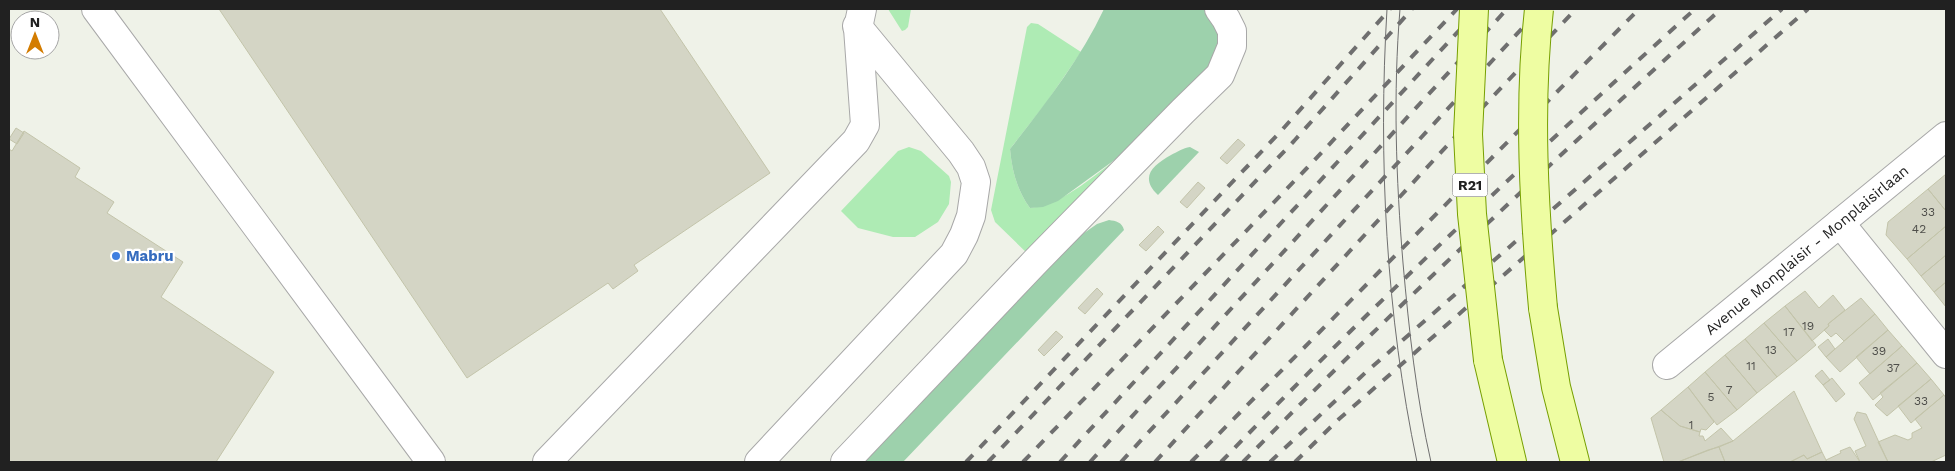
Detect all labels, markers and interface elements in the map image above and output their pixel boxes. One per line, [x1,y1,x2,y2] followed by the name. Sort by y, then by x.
[10,10,60,60] north arrow
[30,14,40,30] text: N
[1702,161,1912,339] street label: Avenue Monplaisir - Monplaisirlaan
[1452,174,1488,196] road number: R21
[1921,205,1935,219] house number: 33
[1912,222,1926,236] house number: 42
[126,247,173,265] place label: Mabru
[110,250,122,262] marker: Mabru
[1802,319,1814,333] house number: 19
[1783,325,1795,339] house number: 17
[1765,343,1777,357] house number: 13
[1872,344,1886,358] house number: 39
[1746,359,1756,373] house number: 11
[1886,361,1900,375] house number: 37
[1726,383,1733,397] house number: 7
[1708,390,1715,404] house number: 5
[1914,394,1928,408] house number: 33
[1689,418,1693,432] house number: 1

